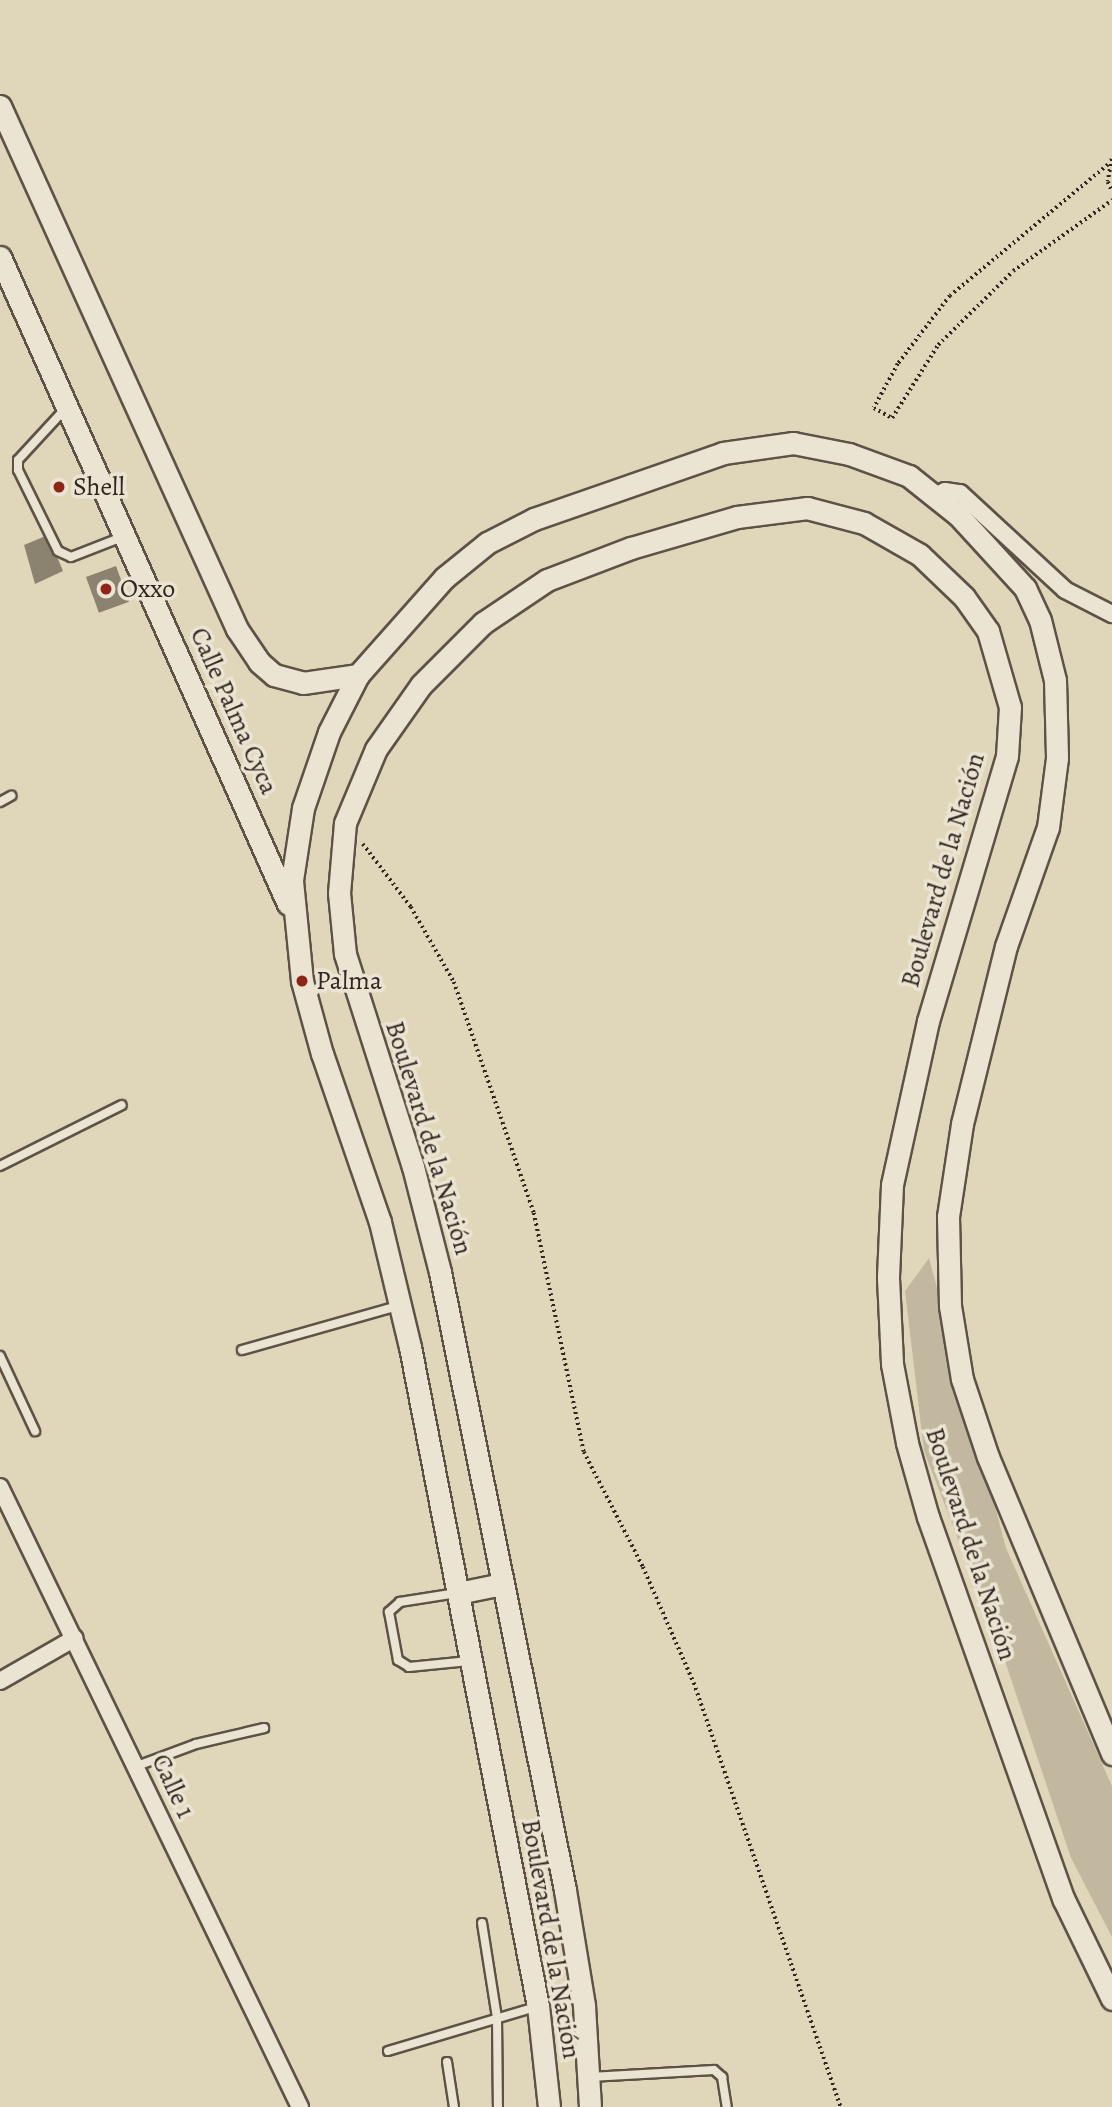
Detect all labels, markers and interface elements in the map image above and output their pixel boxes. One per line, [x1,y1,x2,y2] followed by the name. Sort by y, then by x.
[73,471,125,503] place label: Shell
[51,479,67,495] marker: Shell
[120,573,175,605] place label: Oxxo
[98,581,114,597] marker: Oxxo
[183,623,285,799] street label: Calle Palma Cyca
[895,749,991,991] street label: Boulevard de la Nación
[316,965,382,997] place label: Palma
[294,973,310,989] marker: Palma
[379,1017,479,1259] street label: Boulevard de la Nación
[919,1424,1023,1664] street label: Boulevard de la Nación
[145,1749,201,1823] street label: Calle 1
[515,1817,587,2061] street label: Boulevard de la Nación

